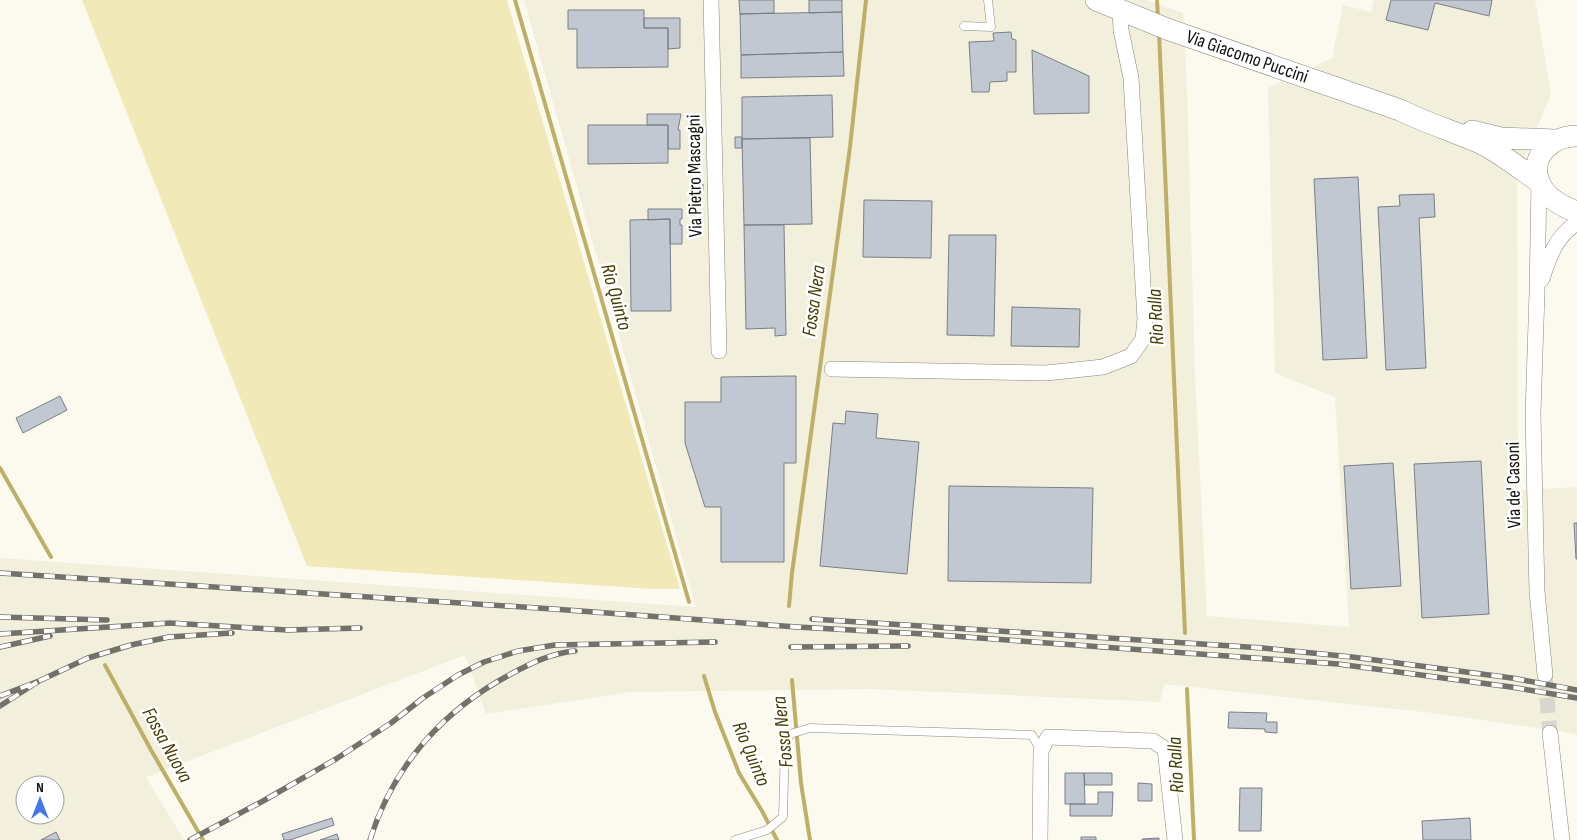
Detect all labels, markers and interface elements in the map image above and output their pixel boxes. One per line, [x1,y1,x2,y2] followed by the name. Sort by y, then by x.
[1183,25,1311,89] street label: Via Giacomo Puccini
[682,114,708,238] street label: Via Pietro Mascagni
[595,261,637,333] water label: Rio Quinto
[797,264,831,338] water label: Fossa Nera
[1143,288,1169,346] water label: Rio Ralla
[1502,442,1526,528] street label: Via de' Casoni
[767,695,799,769] water label: Fossa Nera
[137,703,197,787] water label: Fossa Nuova
[727,718,775,790] water label: Rio Quinto
[1163,736,1189,794] water label: Rio Ralla
[15,775,65,825] north arrow
[36,779,44,796] text: N

